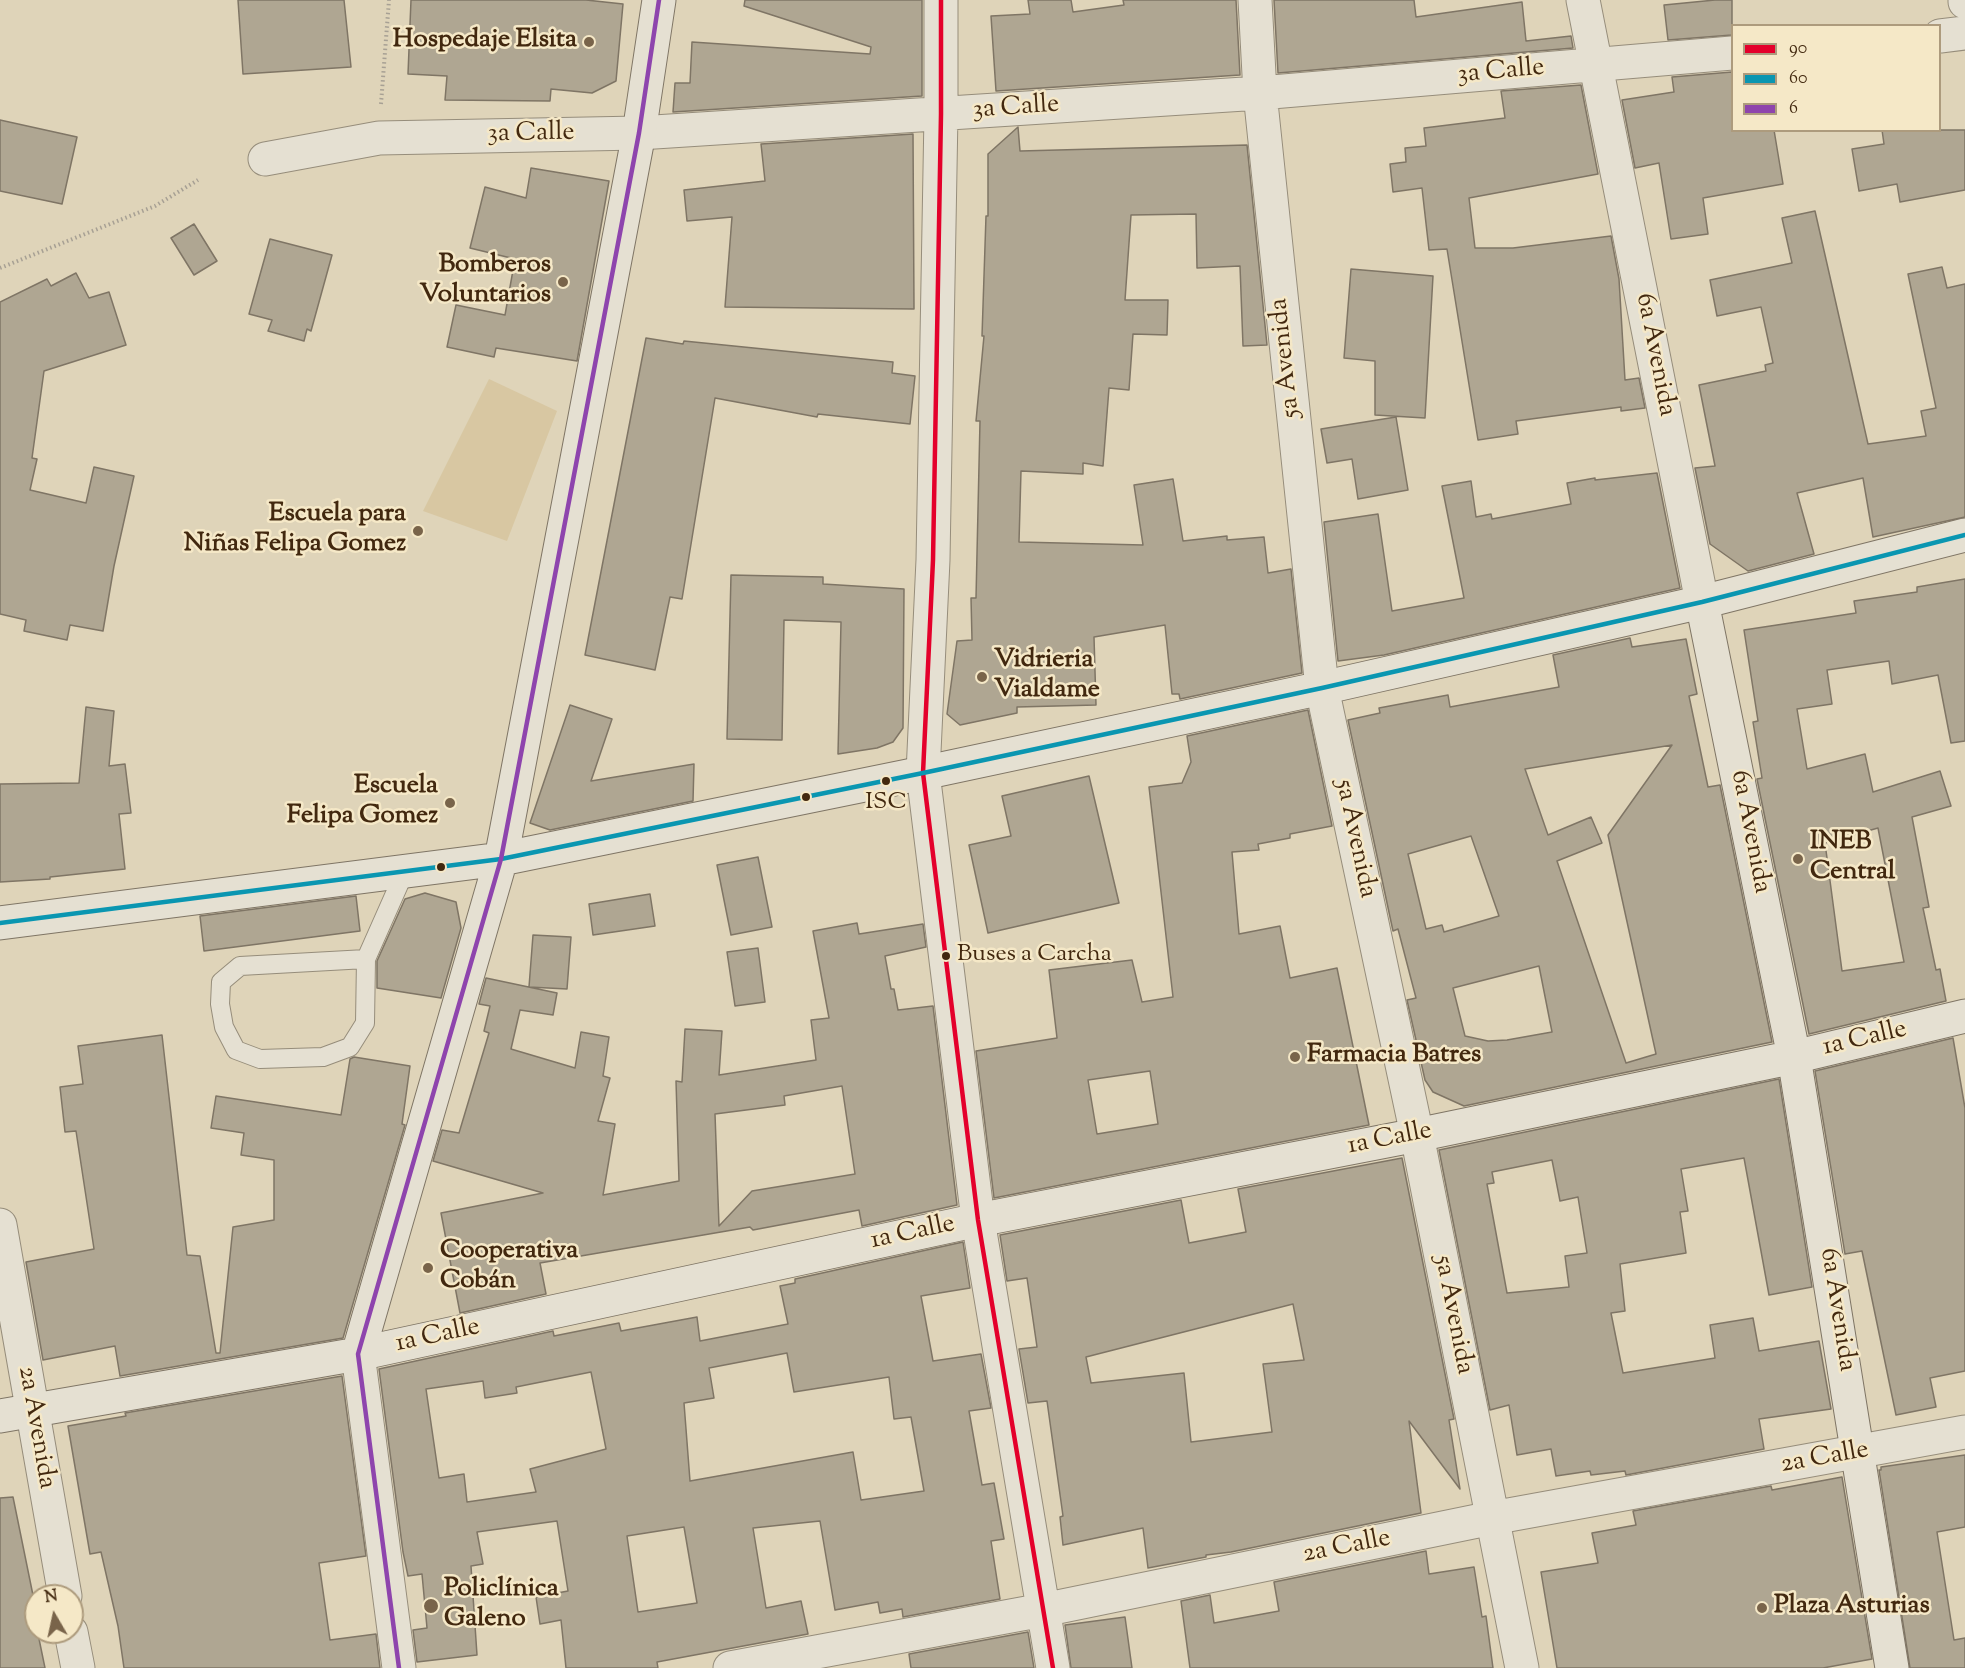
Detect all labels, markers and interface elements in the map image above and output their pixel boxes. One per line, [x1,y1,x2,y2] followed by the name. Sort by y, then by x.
[1731,24,1941,132] legend
[393,26,577,58] place label: Hospedaje Elsita
[582,35,596,49] marker: Hospedaje Elsita
[1789,36,1807,62] text: 90
[1456,54,1546,92] street label: 3a Calle
[1789,66,1807,92] text: 60
[972,90,1060,128] street label: 3a Calle
[1789,96,1798,122] text: 6
[487,119,575,151] street label: 3a Calle
[419,251,551,312] place label: Bomberos Voluntarios
[556,275,570,289] marker: Bomberos Voluntarios
[1627,291,1681,419] street label: 6a Avenida
[1265,297,1309,419] street label: 5a Avenida
[184,500,406,562] place label: Escuela para Niñas Felipa Gomez
[411,524,425,538] marker: Escuela para Niñas Felipa Gomez
[994,646,1100,708] place label: Vidrieria Vialdame
[975,670,989,684] marker: Vidrieria Vialdame
[1722,768,1776,896] street label: 6a Avenida
[287,772,438,834] place label: Escuela Felipa Gomez
[880,775,892,787] marker: ISC
[1326,777,1382,901] street label: 5a Avenida
[865,790,907,818] place label: ISC
[800,791,812,803] unlabelled marker
[443,796,457,810] marker: Escuela Felipa Gomez
[1810,828,1895,890] place label: INEB Central
[1791,852,1805,866] marker: INEB Central
[435,861,447,873] unlabelled marker
[957,942,1112,970] place label: Buses a Carcha
[940,950,952,962] marker: Buses a Carcha
[1820,1015,1910,1065] street label: 1a Calle
[1307,1041,1481,1073] place label: Farmacia Batres
[1288,1050,1302,1064] marker: Farmacia Batres
[1345,1117,1435,1163] street label: 1a Calle
[868,1210,958,1258] street label: 1a Calle
[440,1237,578,1298] place label: Cooperativa Cobán
[1811,1246,1861,1374] street label: 6a Avenida
[1425,1253,1479,1377] street label: 5a Avenida
[421,1261,435,1275] marker: Cooperativa Cobán
[393,1313,483,1361] street label: 1a Calle
[9,1364,61,1492] street label: 2a Avenida
[1779,1436,1871,1482] street label: 2a Calle
[1301,1524,1393,1572] street label: 2a Calle
[444,1575,559,1636] place label: Policlínica Galeno
[24,1584,84,1644] north arrow
[43,1585,60,1610] text: N
[1774,1592,1930,1624] place label: Plaza Asturias
[422,1597,440,1615] marker: Policlínica Galeno
[1755,1601,1769,1615] marker: Plaza Asturias

